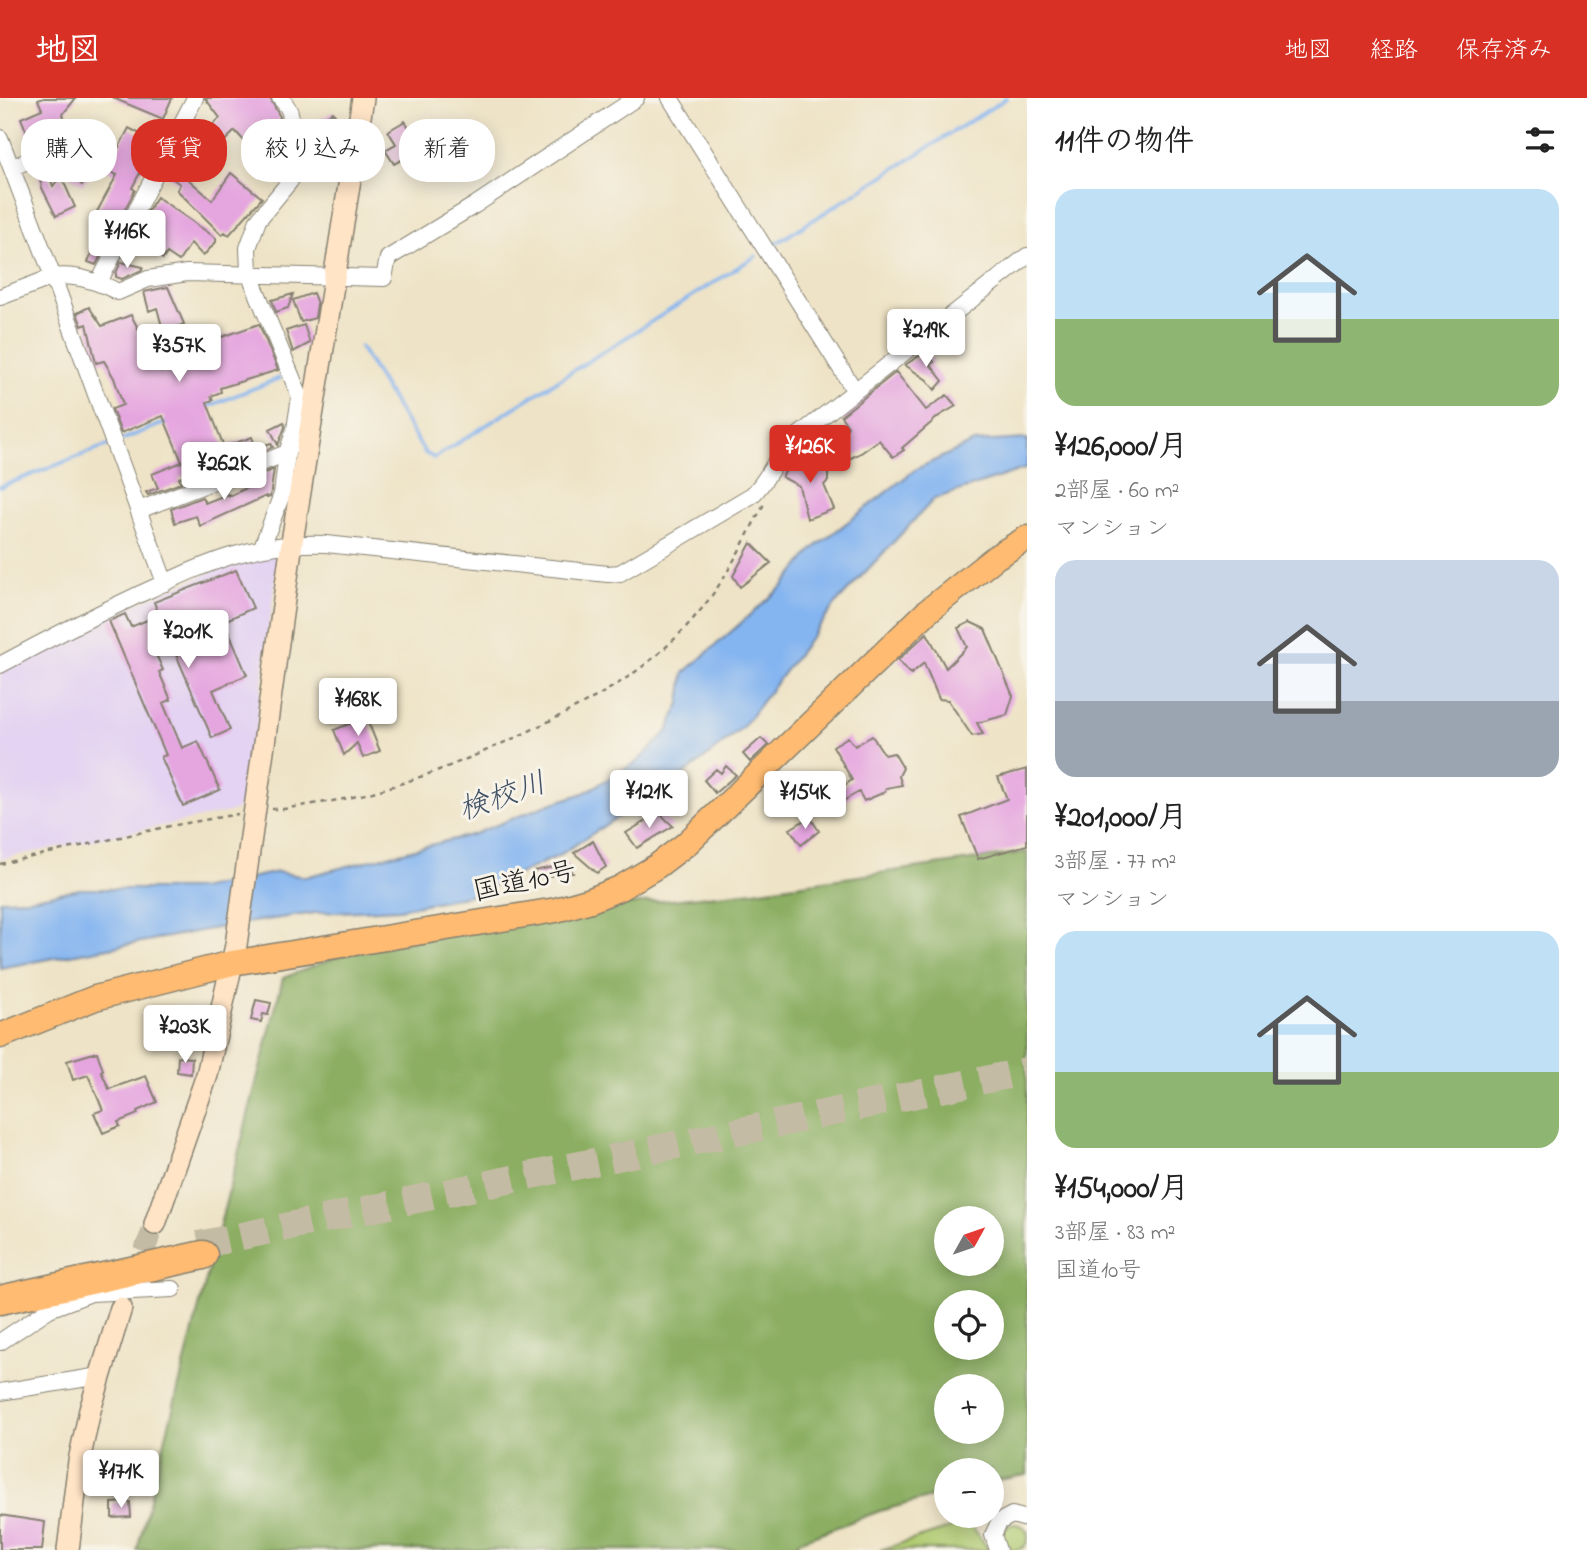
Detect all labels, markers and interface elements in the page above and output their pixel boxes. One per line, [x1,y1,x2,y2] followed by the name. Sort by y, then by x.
[35,28,101,76] text: 地図
[1284,34,1332,69] text: 地図
[1370,34,1418,69] text: 経路
[1456,34,1552,69] text: 保存済み
[21,119,117,182] chip: 購入
[131,119,227,182] chip: 賃貸
[241,119,385,182] chip: 絞り込み
[399,119,495,182] chip: 新着
[1055,121,1194,165] text: 11件の物件
[1521,121,1559,159] icon: filters
[78,211,176,270] pin: ¥116K
[105,216,149,249] text: ¥116K
[1244,235,1370,361] icon: home
[877,310,975,369] pin: ¥219K
[903,315,949,348] text: ¥219K
[130,324,228,384] pin: ¥357K
[153,330,205,363] text: ¥357K
[761,426,859,485] pin: ¥126K
[1055,426,1188,470] text: ¥126,000/月
[786,431,835,464] text: ¥126K
[175,442,273,502] pin: ¥262K
[197,448,251,481] text: ¥262K
[1055,475,1179,508] text: 2部屋 · 60 m²
[1055,513,1169,546] text: マンション
[1244,606,1370,732] icon: home
[139,610,237,670] pin: ¥201K
[164,616,212,649] text: ¥201K
[309,678,407,738] pin: ¥168K
[335,684,381,717] text: ¥168K
[453,763,553,833] water label: 検校川
[600,770,698,830] pin: ¥121K
[756,772,854,831] pin: ¥154K
[626,776,672,809] text: ¥121K
[780,777,830,810] text: ¥154K
[1055,797,1187,841] text: ¥201,000/月
[1055,846,1176,879] text: 3部屋 · 77 m²
[469,852,581,914] street label: 国道10号
[1055,884,1169,917] text: マンション
[1244,977,1370,1103] icon: home
[136,1006,234,1065] pin: ¥203K
[160,1011,211,1044] text: ¥203K
[1055,1168,1189,1212] text: ¥154,000/月
[934,1206,1004,1276] north arrow
[934,1206,1004,1528] map controls
[1055,1217,1175,1250] text: 3部屋 · 83 m²
[1055,1255,1141,1288] text: 国道10号
[934,1290,1004,1360] button: locate
[934,1374,1004,1444] button: +
[72,1450,170,1510] pin: ¥171K
[99,1456,143,1489] text: ¥171K
[934,1458,1004,1528] button: −

